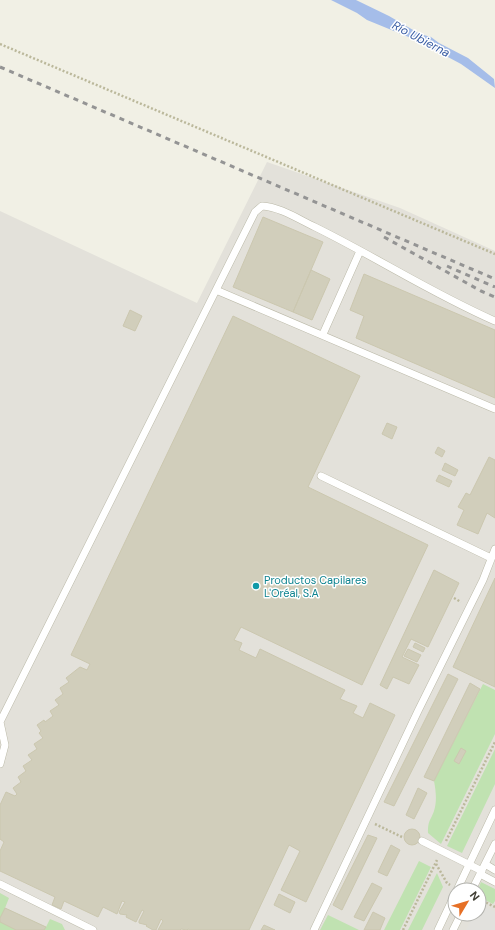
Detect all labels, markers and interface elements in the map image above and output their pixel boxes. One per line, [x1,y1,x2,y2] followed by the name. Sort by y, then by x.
[389,17,453,61] water label: Río Ubierna
[264,573,367,600] place label: Productos Capilares L'Oréal, S.A
[251,581,261,591] marker: Productos Capilares L'Oréal, S.A
[447,882,487,922] north arrow
[467,888,483,903] text: N

